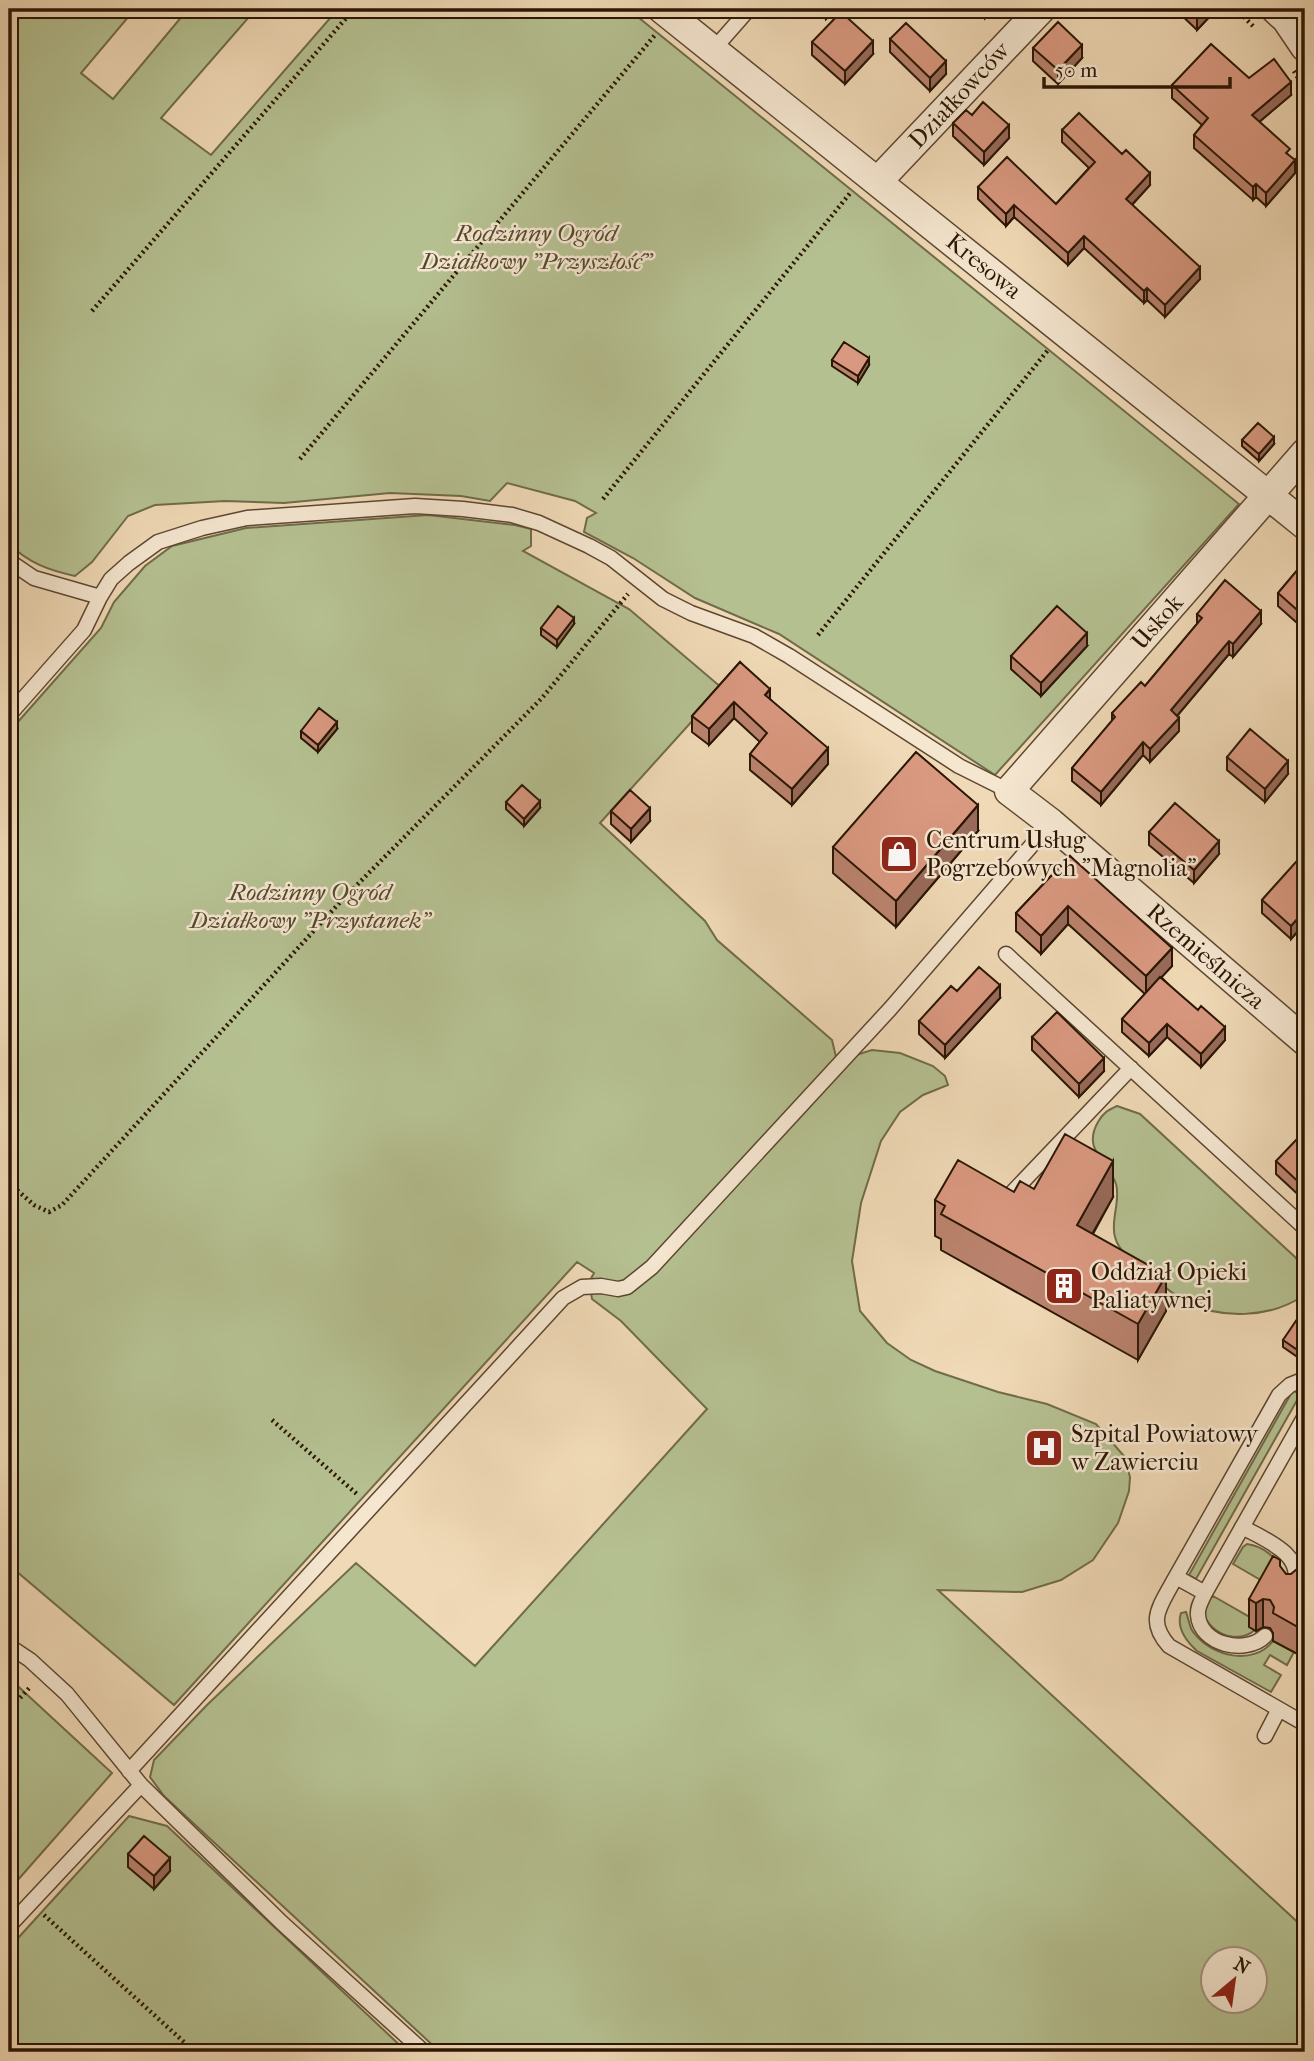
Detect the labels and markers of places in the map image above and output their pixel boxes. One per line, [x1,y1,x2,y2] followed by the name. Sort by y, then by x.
[926,826,1197,882] place label: Centrum Usług Pogrzebowych "Magnolia"
[878,833,920,875] shop icon: Centrum Usług Pogrzebowych "Magnolia"
[1091,1258,1247,1314] place label: Oddział Opieki Paliatywnej
[1043,1265,1085,1307] building icon: Oddział Opieki Paliatywnej
[1070,1420,1259,1476] place label: Szpital Powiatowy w Zawierciu
[1023,1427,1065,1469] hospital icon: Szpital Powiatowy w Zawierciu

